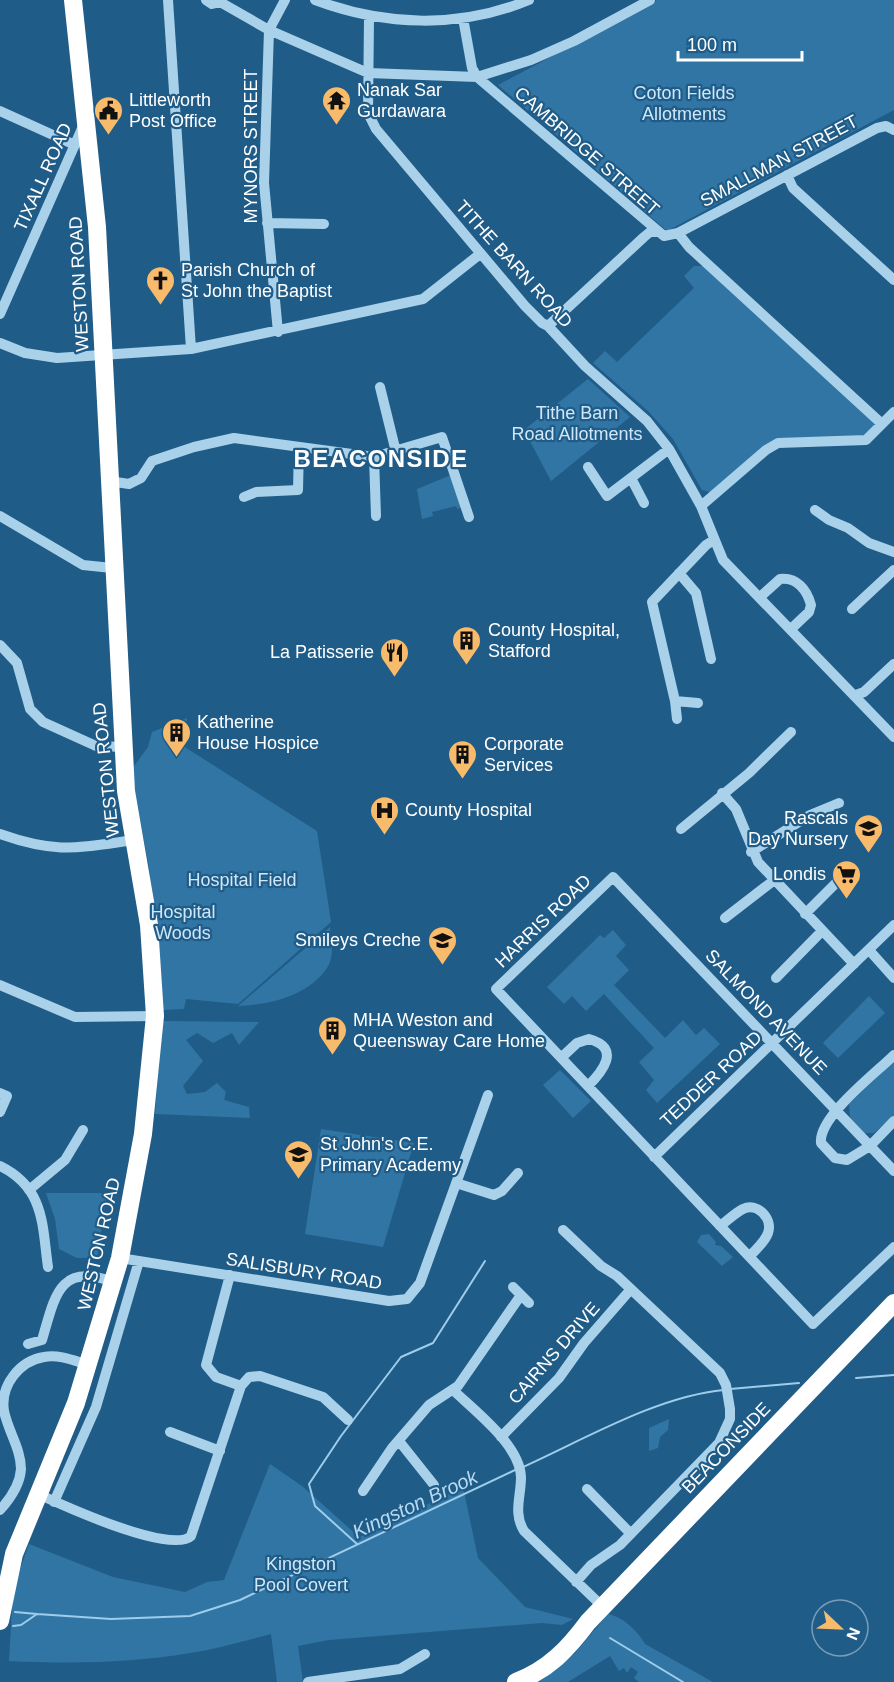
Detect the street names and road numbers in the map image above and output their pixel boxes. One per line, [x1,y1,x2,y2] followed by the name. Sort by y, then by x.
[241,68,261,224] street label: MYNORS STREET
[511,83,663,219] street label: CAMBRIDGE STREET
[697,111,861,211] street label: SMALLMAN STREET
[10,120,76,234] street label: TIXALL ROAD
[452,196,576,332] street label: TITHE BARN ROAD
[65,216,93,352] street label: WESTON ROAD
[89,701,123,839] street label: WESTON ROAD
[491,870,595,972] street label: HARRIS ROAD
[701,945,831,1079] street label: SALMOND AVENUE
[656,1027,766,1131] street label: TEDDER ROAD
[74,1176,124,1312] street label: WESTON ROAD
[225,1249,383,1293] street label: SALISBURY ROAD
[504,1298,604,1408] street label: CAIRNS DRIVE
[678,1399,774,1497] street label: BEACONSIDE

